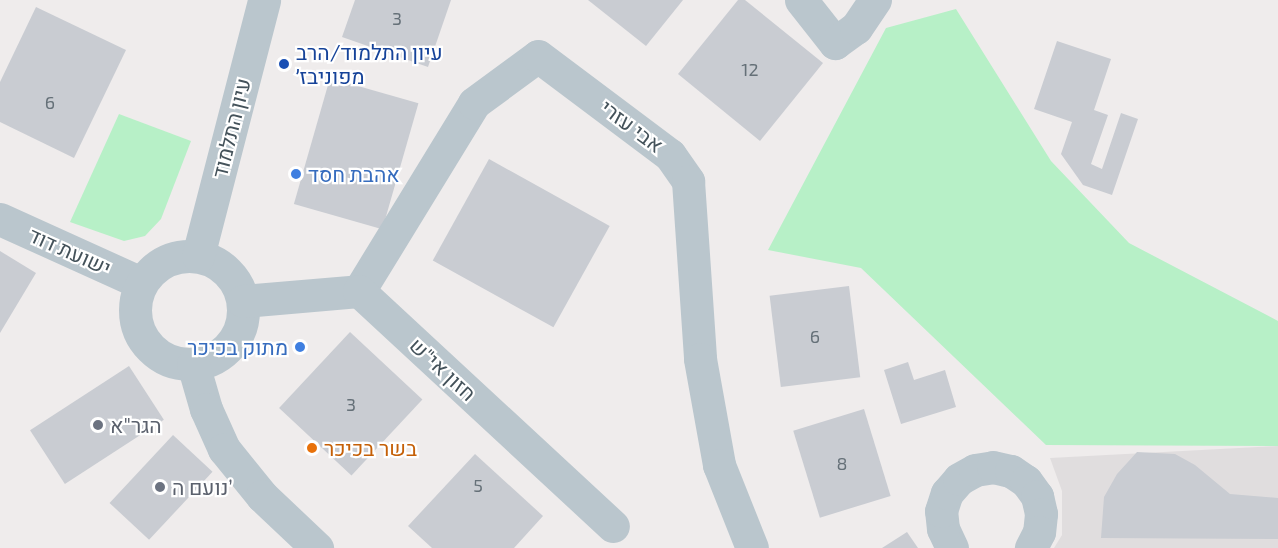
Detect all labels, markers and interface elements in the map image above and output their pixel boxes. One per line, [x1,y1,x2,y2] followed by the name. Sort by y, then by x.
[392,7,402,29] house number: 3
[296,39,443,89] place label: עיון התלמוד/הרב מפוניבז׳
[277,57,291,71] marker: עיון התלמוד/הרב מפוניבז׳
[741,58,759,80] house number: 12
[206,75,256,181] street label: עיון התלמוד
[45,91,55,113] house number: 6
[596,94,668,158] street label: אבי עזרי
[308,161,400,187] place label: אהבת חסד
[289,167,303,181] marker: אהבת חסד
[25,222,115,280] street label: ישועת דוד
[810,325,820,347] house number: 6
[405,332,481,406] street label: חזון אי"ש
[187,334,288,360] place label: מתוק בכיכר
[293,340,307,354] marker: מתוק בכיכר
[346,393,356,415] house number: 3
[110,412,162,438] place label: הגר"א
[91,418,105,432] marker: הגר"א
[324,435,417,461] place label: בשר בכיכר
[305,441,319,455] marker: בשר בכיכר
[837,452,847,474] house number: 8
[172,474,233,500] place label: נועם ה’
[473,474,483,496] house number: 5
[153,480,167,494] marker: נועם ה’

